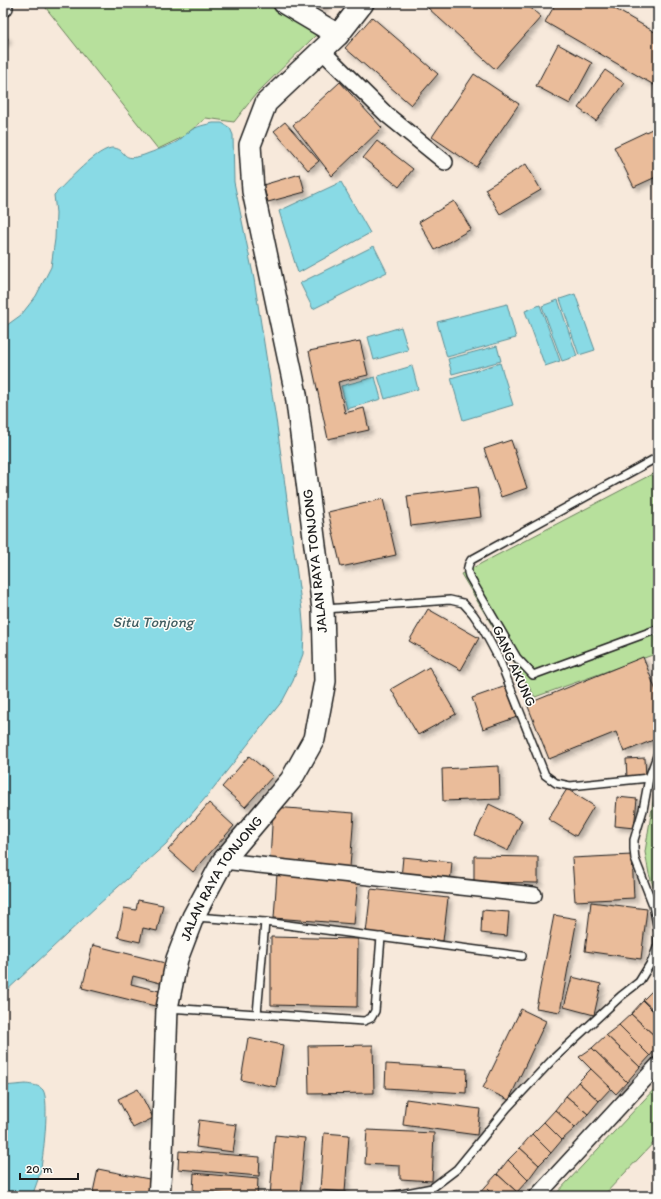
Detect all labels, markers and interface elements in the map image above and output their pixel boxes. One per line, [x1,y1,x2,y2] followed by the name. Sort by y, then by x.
[299,488,331,634] street label: JALAN RAYA TONJONG
[113,613,196,631] water label: Situ Tonjong
[489,623,539,709] street label: GANG AKUNG
[176,812,266,943] street label: JALAN RAYA TONJONG
[20,1155,78,1181] scale bar
[26,1162,53,1176] text: 20 m

